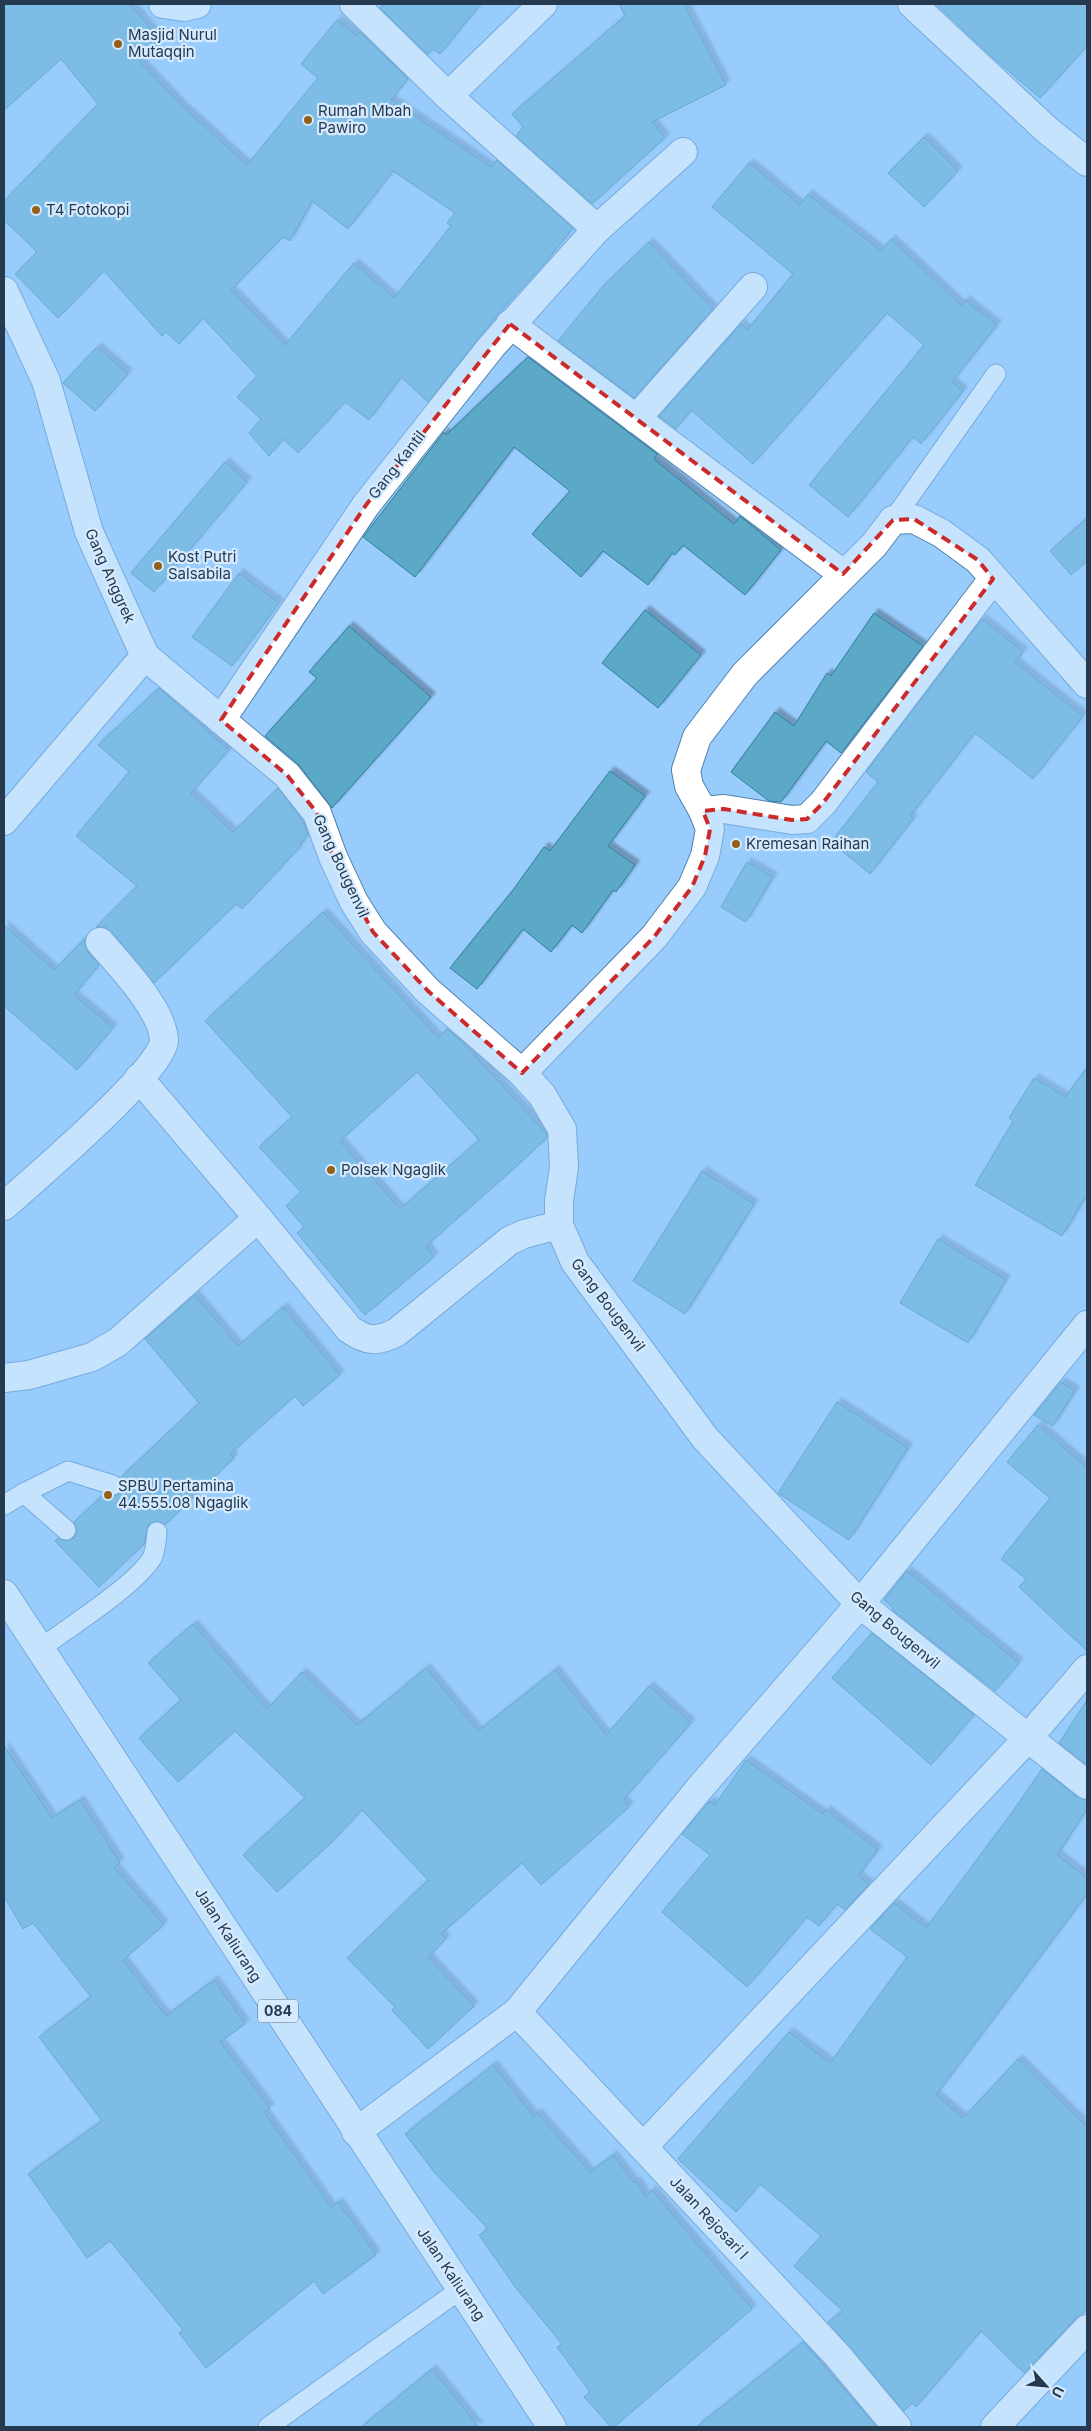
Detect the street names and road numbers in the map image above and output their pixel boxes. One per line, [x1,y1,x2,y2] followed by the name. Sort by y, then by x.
[364,427,429,503] street label: Gang Kantil
[81,525,140,627] street label: Gang Anggrek
[309,811,374,920] street label: Gang Bougenvil
[567,1254,650,1355] street label: Gang Bougenvil
[846,1586,944,1673] street label: Gang Bougenvil
[191,1884,266,1986] street label: Jalan Kaliurang
[258,2000,298,2022] road number: 084
[666,2172,753,2263] street label: Jalan Rejosari I
[413,2223,490,2324] street label: Jalan Kaliurang

